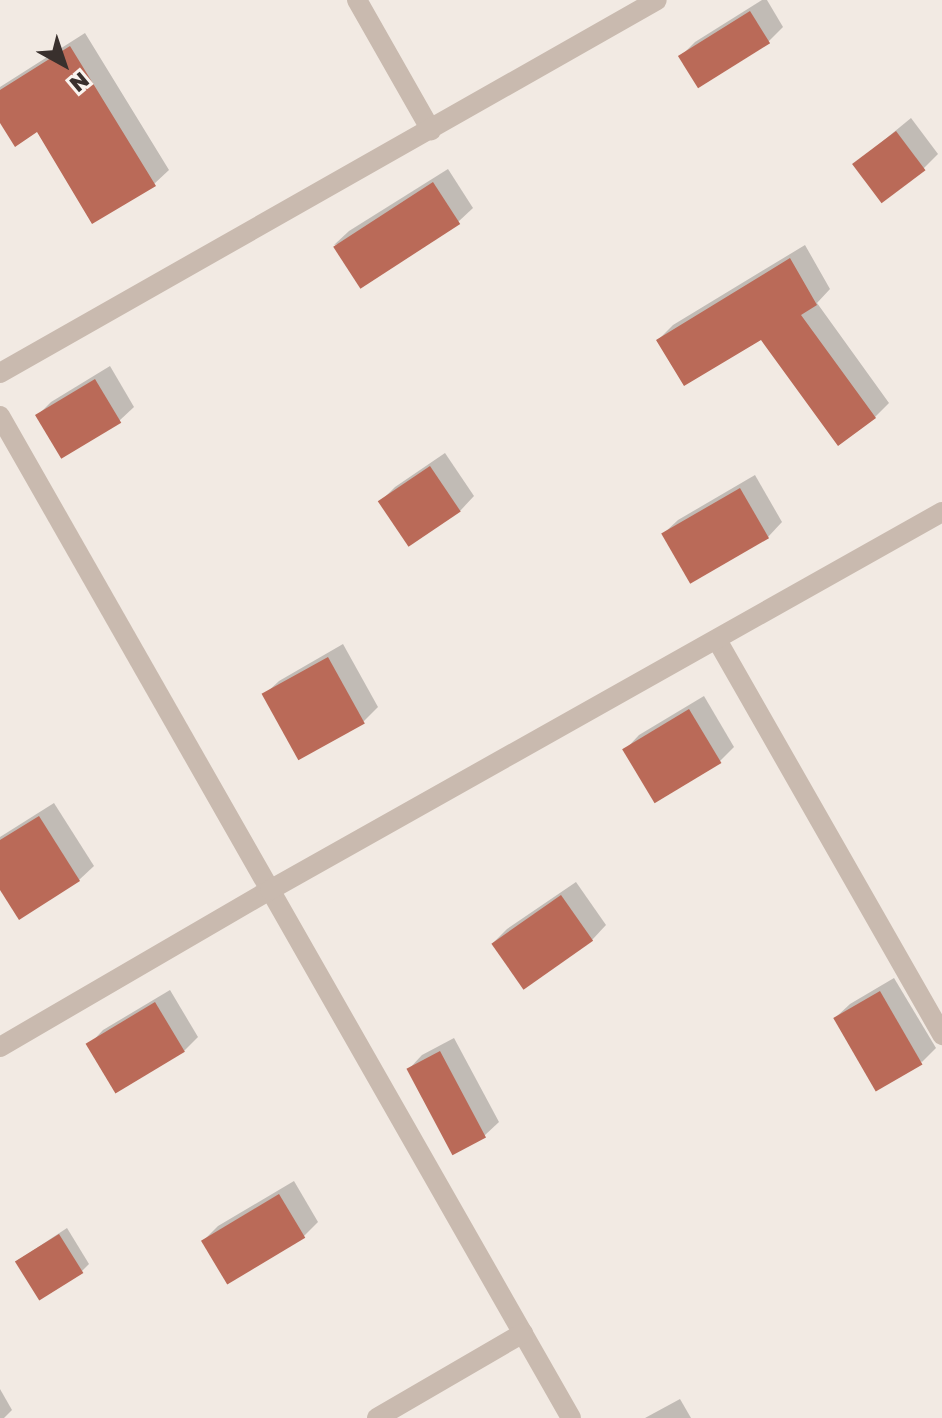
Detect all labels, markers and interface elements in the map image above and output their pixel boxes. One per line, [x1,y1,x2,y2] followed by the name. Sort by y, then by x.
[24,24,104,104] north arrow
[65,67,95,98] text: N

